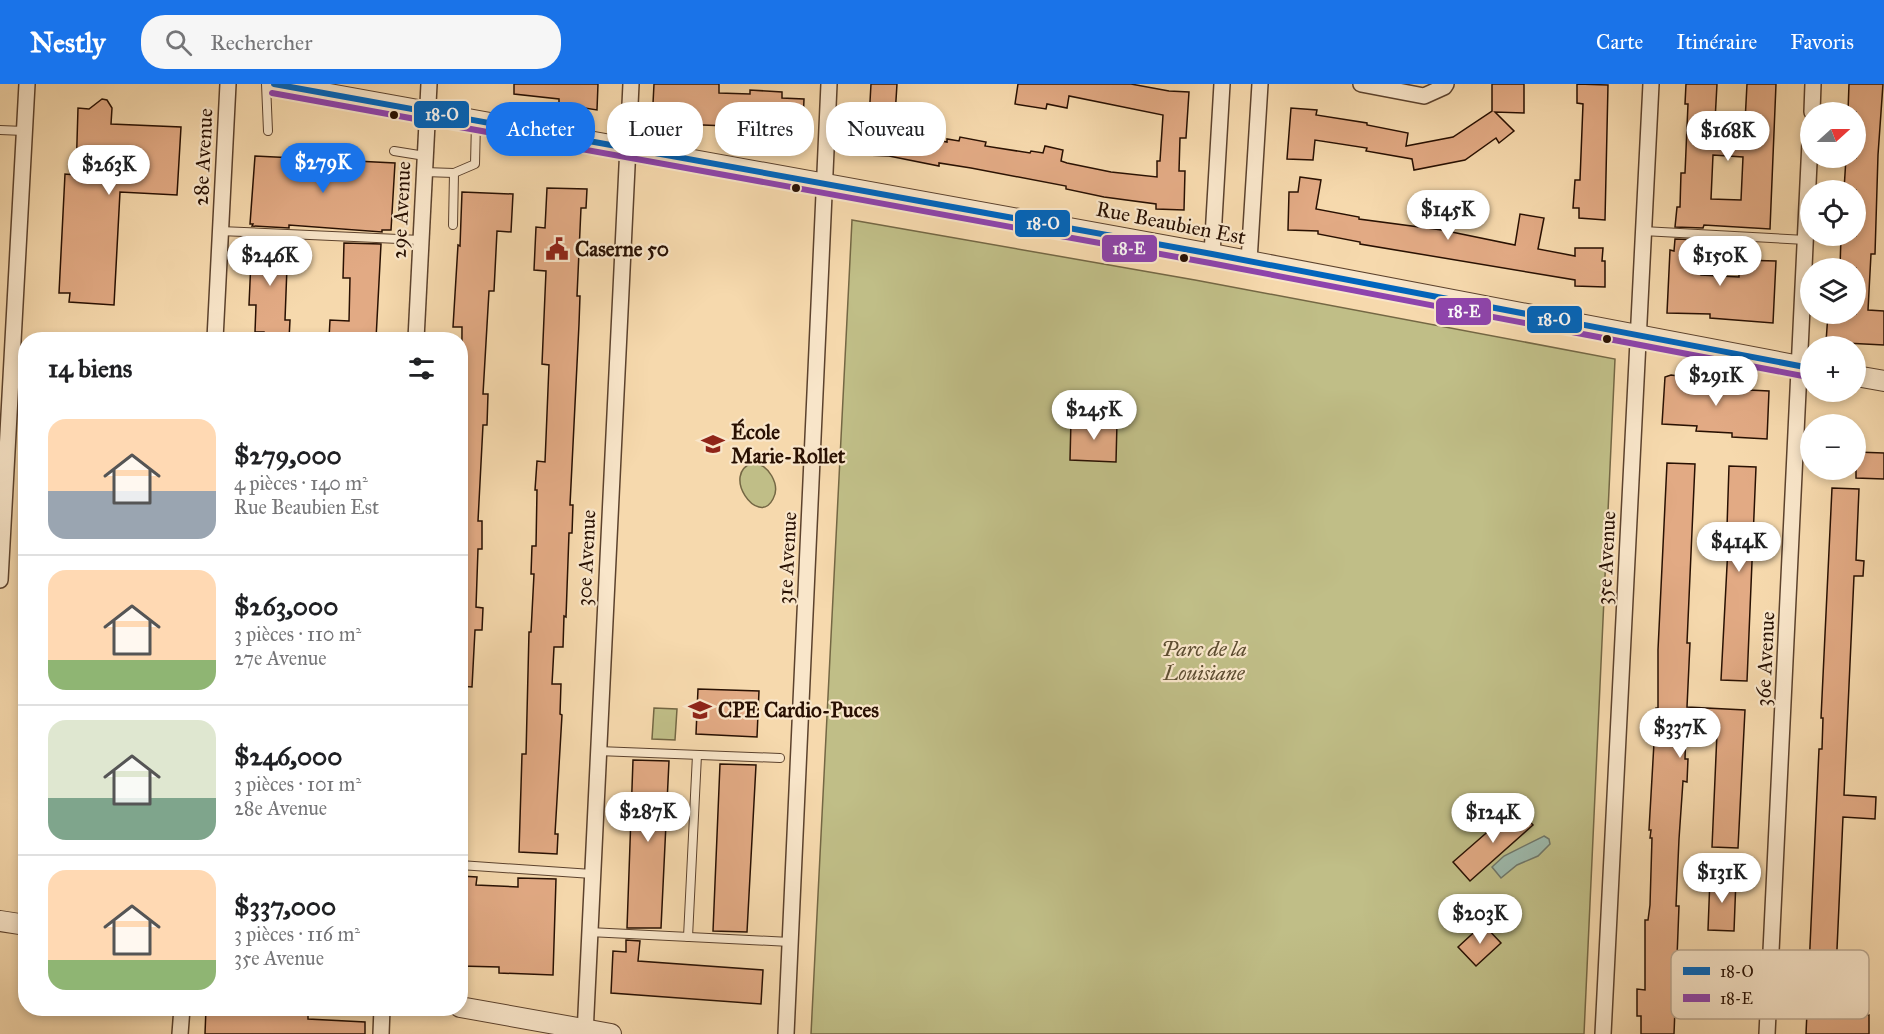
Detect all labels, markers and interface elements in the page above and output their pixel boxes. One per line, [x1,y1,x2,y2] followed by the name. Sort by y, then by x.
[141,15,561,69] search box
[30,25,105,60] text: Nestly
[162,26,195,59] icon: search
[210,29,312,56] text: Rechercher
[1596,29,1643,55] text: Carte
[1676,29,1757,55] text: Itinéraire
[1790,29,1854,55] text: Favoris
[413,100,470,129] line badge: 18-O
[486,102,595,156] chip: Acheter
[607,102,703,156] chip: Louer
[715,102,814,156] chip: Filtres
[826,102,946,156] chip: Nouveau
[1800,102,1866,168] north arrow
[1800,102,1866,480] map controls
[425,105,459,124] text: 18-O
[187,107,219,207] street label: 28e Avenue
[388,109,400,121] unlabelled marker
[1686,111,1770,162] pin: $168K
[1701,118,1755,142] text: $168K
[281,143,365,194] pin: $279K
[67,145,151,196] pin: $263K
[295,150,351,174] text: $279K
[82,152,136,176] text: $263K
[385,160,417,260] street label: 29e Avenue
[1800,180,1866,246] button: locate
[790,182,802,194] unlabelled marker
[1406,190,1490,241] pin: $145K
[1094,196,1249,250] street label: Rue Beaubien Est
[1421,197,1475,221] text: $145K
[1014,209,1071,238] line badge: 18-O
[1026,214,1060,233] text: 18-O
[1101,234,1158,263] line badge: 18-E
[228,236,312,287] pin: $246K
[544,236,570,262] public building icon: Caserne 50
[575,236,669,262] place label: Caserne 50
[1678,236,1762,287] pin: $150K
[1113,239,1146,258] text: 18-E
[241,243,299,267] text: $246K
[1693,243,1747,267] text: $150K
[1178,252,1190,264] unlabelled marker
[1800,258,1866,324] button: layers
[1435,297,1492,326] line badge: 18-E
[1448,302,1481,321] text: 18-E
[1526,305,1583,334] line badge: 18-O
[1537,310,1571,329] text: 18-O
[1601,333,1613,345] unlabelled marker
[1800,336,1866,402] button: +
[48,352,132,384] text: 14 biens
[405,352,438,385] icon: filters
[1674,356,1758,407] pin: $291K
[1689,363,1743,387] text: $291K
[1052,390,1136,441] pin: $245K
[1066,397,1122,421] text: $245K
[1800,414,1866,480] button: −
[731,418,846,469] place label: École Marie-Rollet
[700,431,726,457] school or university icon: École Marie-Rollet
[234,439,342,471] text: $279,000
[96,443,168,515] icon: home
[234,471,368,495] text: 4 pièces · 140 m²
[234,495,379,519] text: Rue Beaubien Est
[570,509,602,607] street label: 30e Avenue
[1591,510,1621,606] street label: 35e Avenue
[772,511,802,605] street label: 31e Avenue
[1697,522,1781,573] pin: $414K
[1711,529,1767,553] text: $414K
[234,590,338,622] text: $263,000
[96,594,168,666] icon: home
[1750,610,1780,707] street label: 36e Avenue
[234,622,361,646] text: 3 pièces · 110 m²
[1161,636,1247,686] park label: Parc de la Louisiane
[234,646,327,670] text: 27e Avenue
[687,697,713,723] school or university icon: CPE Cardio-Puces
[718,697,879,723] place label: CPE Cardio-Puces
[1638,708,1722,759] pin: $337K
[1654,715,1706,739] text: $337K
[234,740,342,772] text: $246,000
[96,744,168,816] icon: home
[234,772,361,796] text: 3 pièces · 101 m²
[606,792,690,843] pin: $287K
[1451,793,1535,844] pin: $124K
[234,796,327,820] text: 28e Avenue
[619,799,677,823] text: $287K
[1465,800,1521,824] text: $124K
[1680,853,1764,904] pin: $131K
[1697,860,1747,884] text: $131K
[234,890,336,922] text: $337,000
[96,894,168,966] icon: home
[1438,894,1522,945] pin: $203K
[1452,901,1508,925] text: $203K
[234,922,360,946] text: 3 pièces · 116 m²
[234,946,324,970] text: 35e Avenue
[1671,950,1869,1019] legend
[1720,962,1754,981] text: 18-O
[1720,989,1753,1008] text: 18-E

